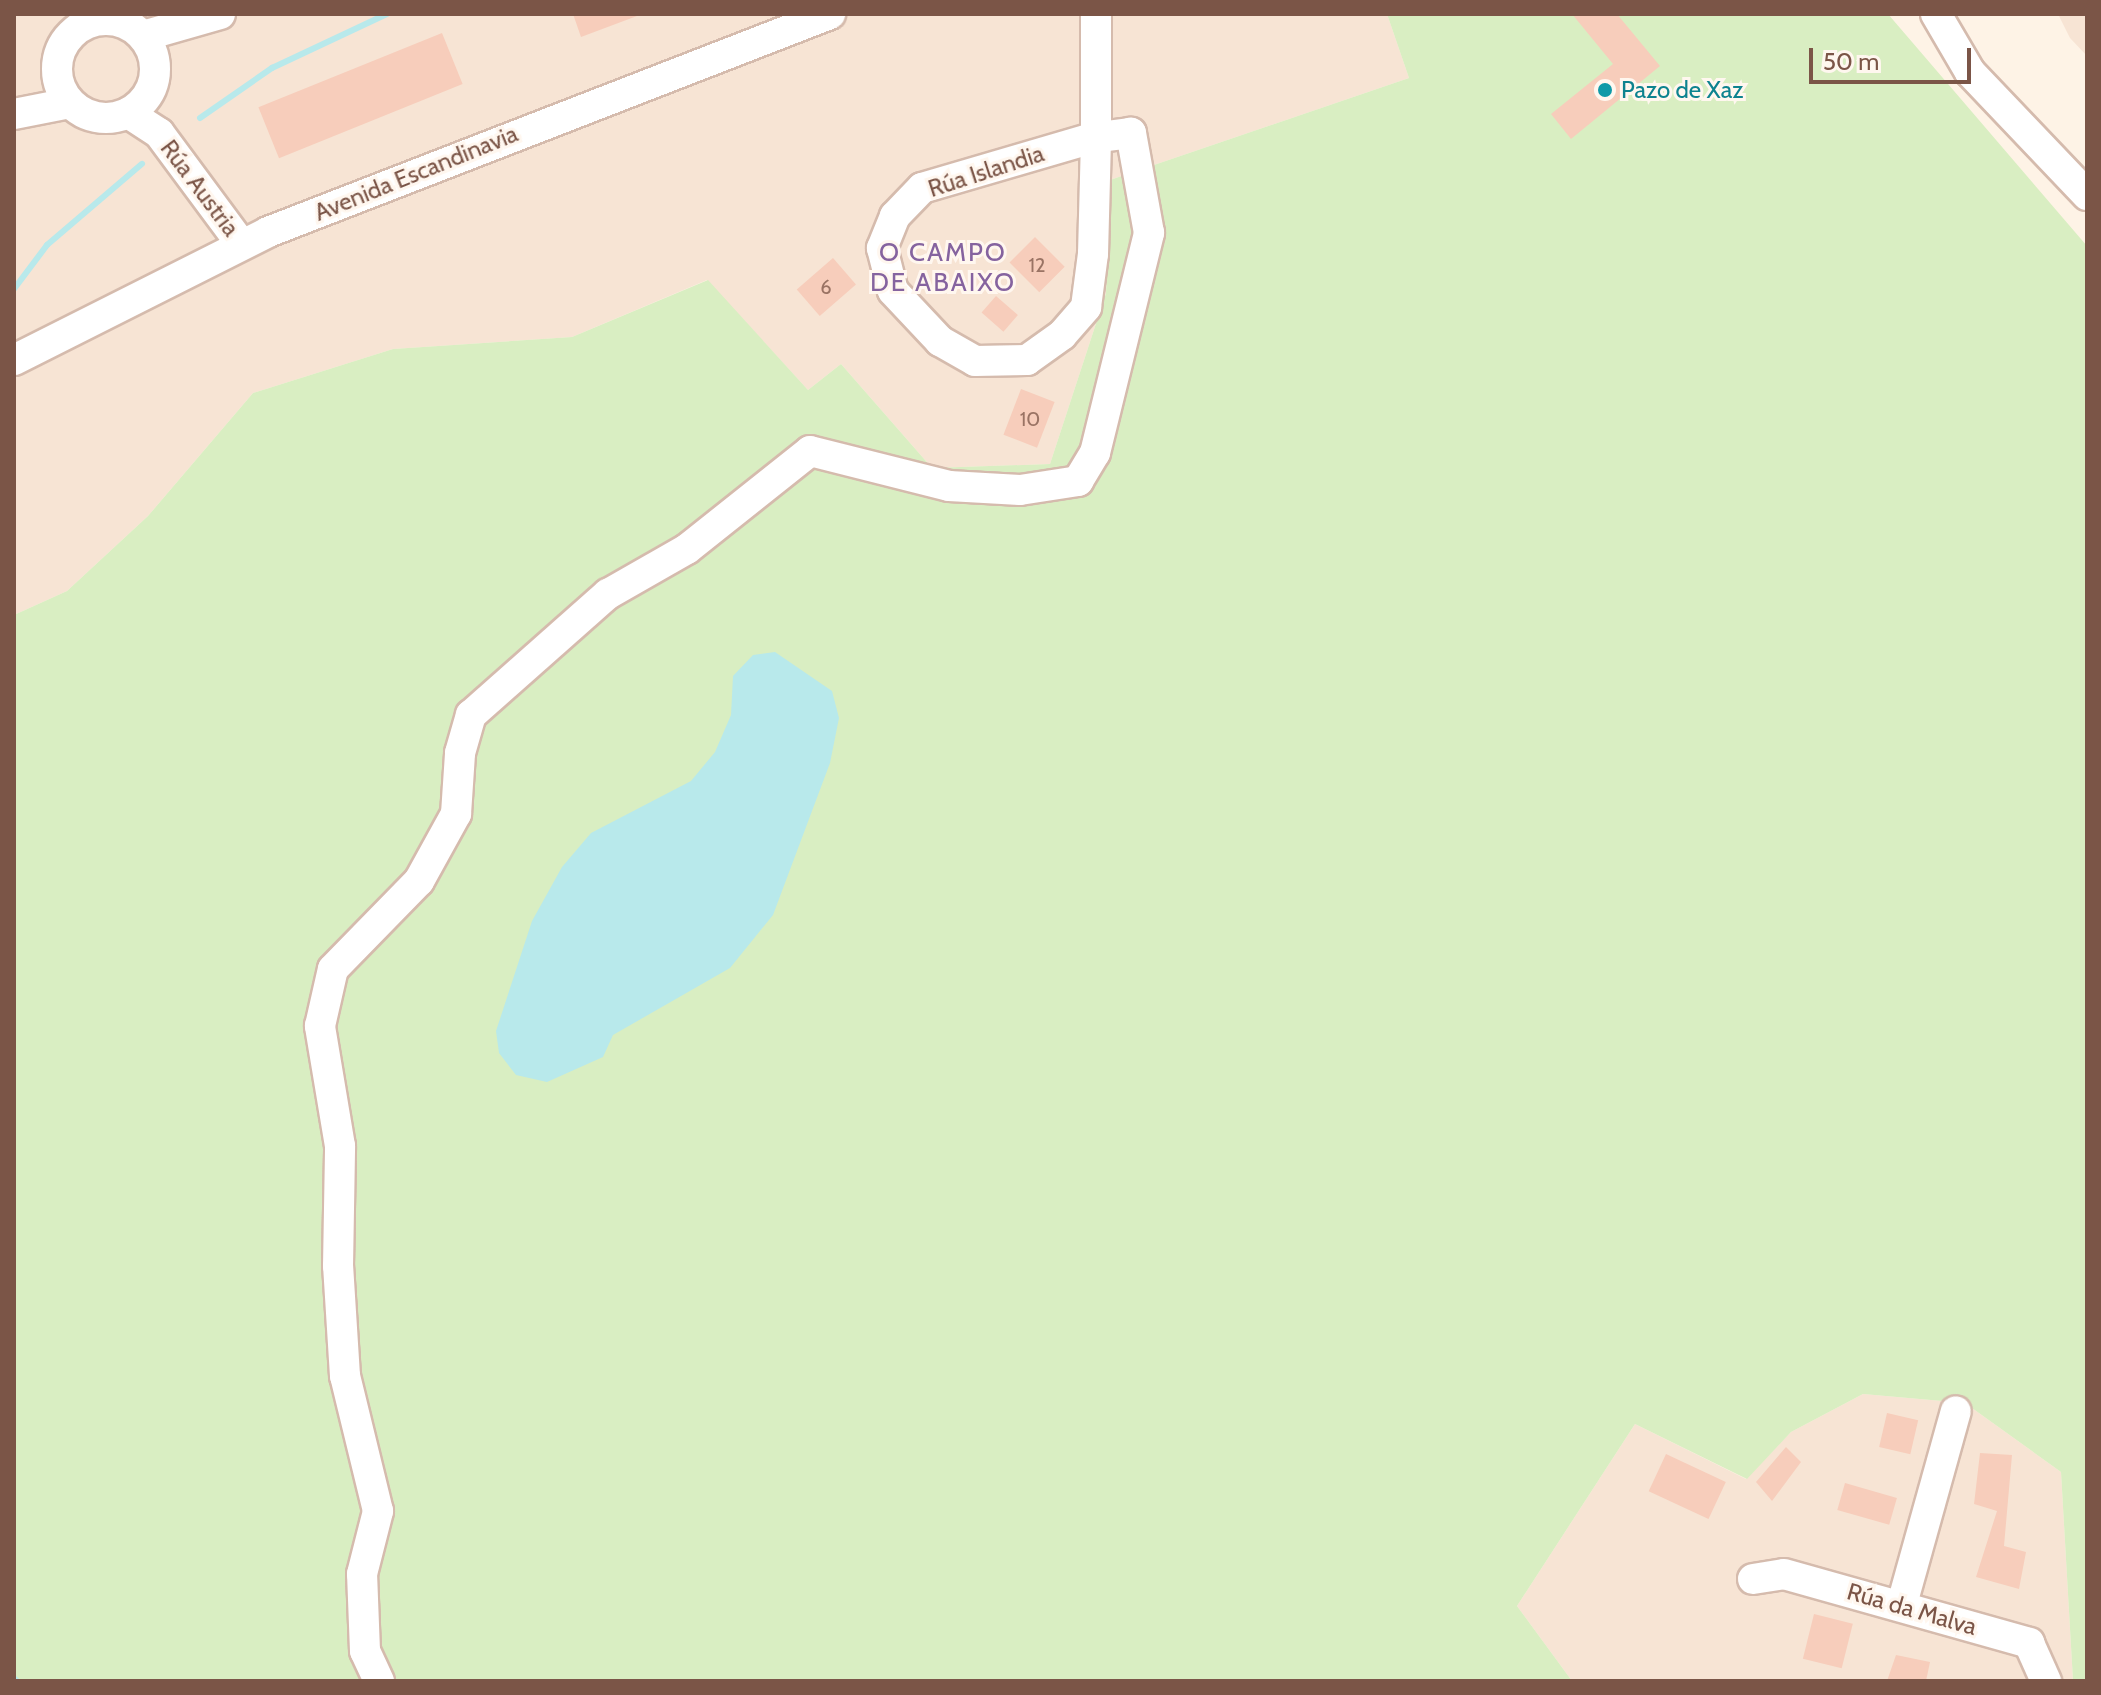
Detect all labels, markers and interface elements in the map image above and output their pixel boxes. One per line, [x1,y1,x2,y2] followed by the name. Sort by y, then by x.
[1813,32,1975,82] scale bar
[1823,47,1879,76] text: 50 m
[1621,76,1744,104] place label: Pazo de Xaz
[1596,81,1614,99] marker: Pazo de Xaz
[310,119,522,227] street label: Avenida Escandinavia
[155,134,245,242] street label: Rúa Austria
[924,139,1048,203] street label: Rúa Islandia
[870,237,1016,298] district label: O CAMPO DE ABAIXO
[1029,253,1045,277] house number: 12
[820,275,832,299] house number: 6
[1020,407,1040,431] house number: 10
[1844,1577,1980,1641] street label: Rúa da Malva

